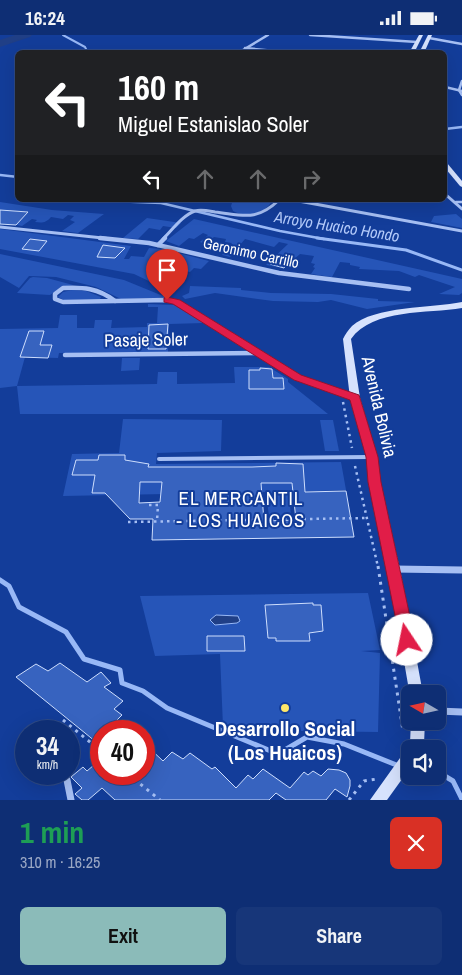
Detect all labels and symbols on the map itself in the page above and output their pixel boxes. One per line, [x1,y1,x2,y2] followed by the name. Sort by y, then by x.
[272,205,401,247] water label: Arroyo Huaico Hondo
[201,232,301,273] street label: Geronimo Carrillo
[146,249,188,300] pin
[104,326,188,353] street label: Pasaje Soler
[355,353,403,460] street label: Avenida Bolivia
[176,485,306,533] district label: EL MERCANTIL - LOS HUAICOS
[380,613,432,665] position arrow
[401,685,446,730] north arrow
[279,702,291,714] marker: Desarrollo Social (Los Huaicos)
[215,714,355,767] place label: Desarrollo Social (Los Huaicos)
[90,720,155,785] speed limit sign: 40

